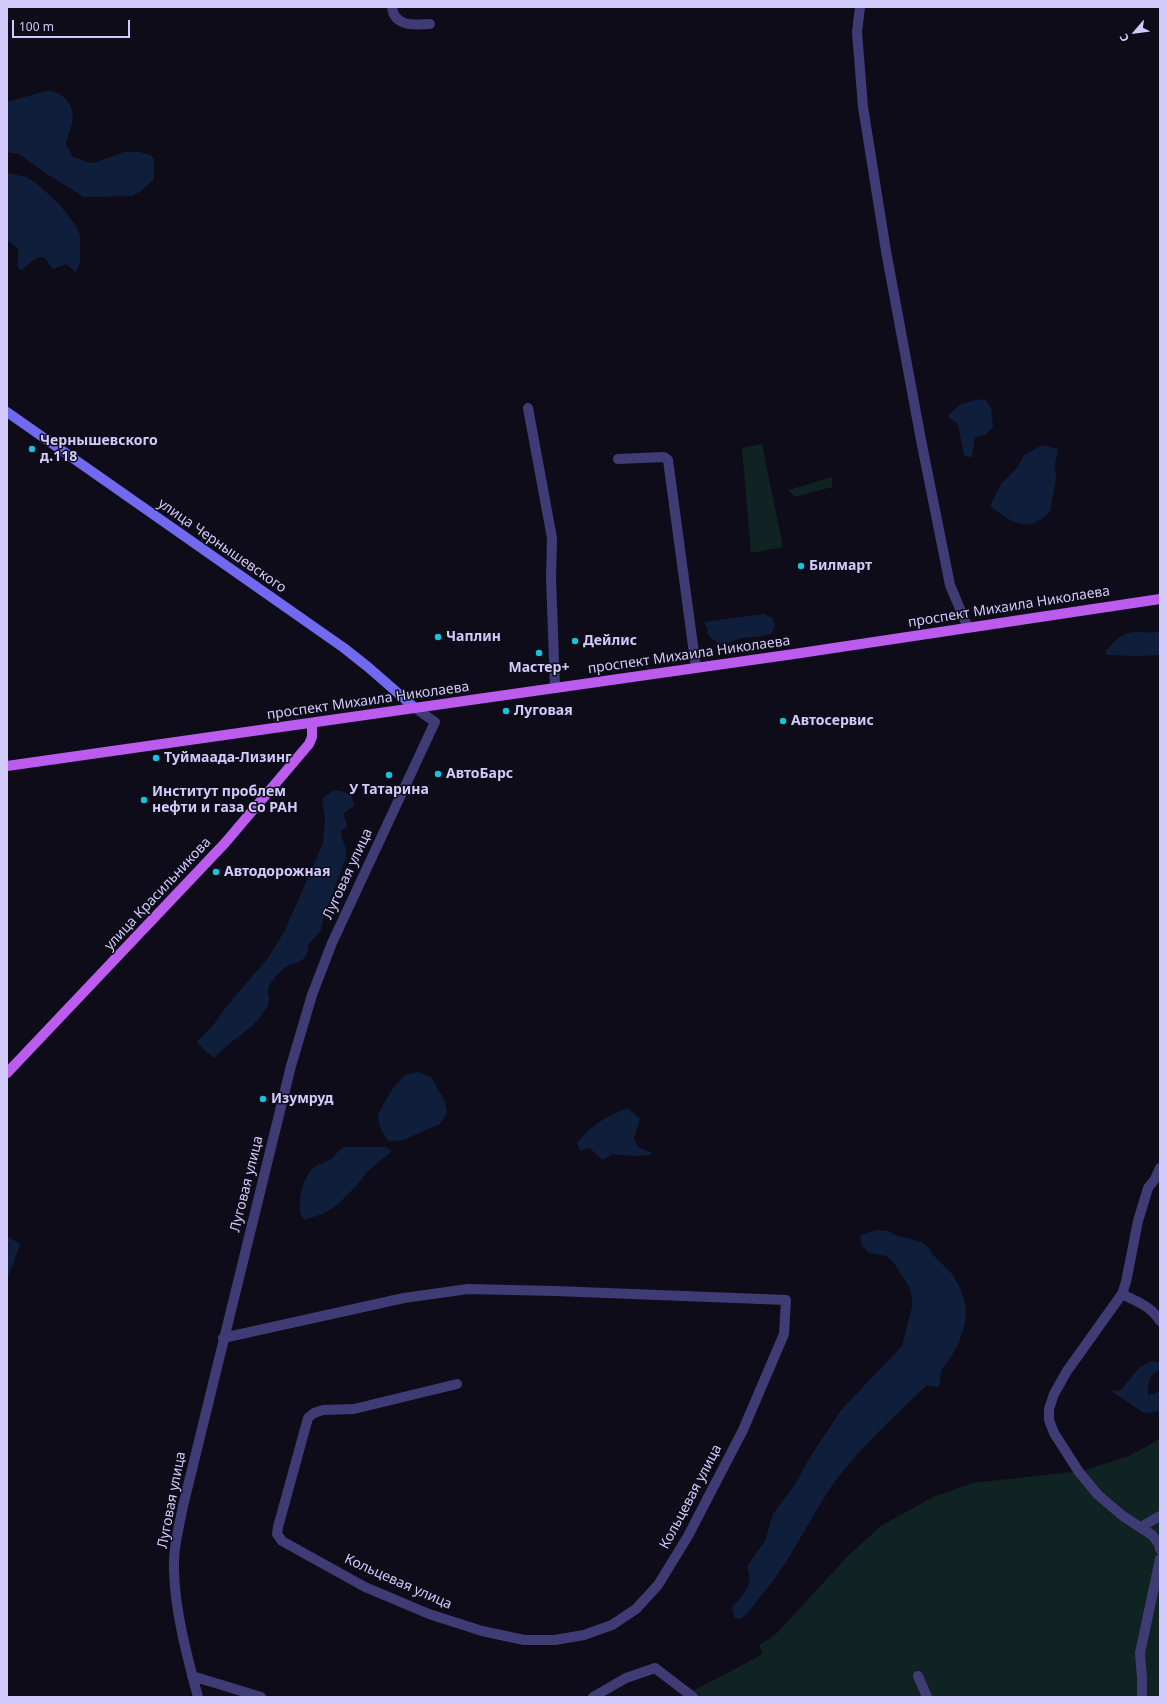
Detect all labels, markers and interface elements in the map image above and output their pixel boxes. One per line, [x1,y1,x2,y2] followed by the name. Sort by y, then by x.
[14,12,132,38] scale bar
[1115,12,1155,52] north arrow
[19,18,54,35] text: 100 m
[1116,31,1132,45] text: С
[40,433,158,466] place label: Чернышевского д.118
[27,444,37,454] marker: Чернышевского д.118
[155,495,289,597] street label: улица Чернышевского
[809,558,872,574] place label: Билмарт
[796,561,806,571] marker: Билмарт
[907,583,1111,631] street label: проспект Михаила Николаева
[446,629,501,645] place label: Чаплин
[433,632,443,642] marker: Чаплин
[587,632,791,678] street label: проспект Михаила Николаева
[583,633,637,649] place label: Дейлис
[570,636,580,646] marker: Дейлис
[534,648,544,658] marker: Мастер+
[509,660,569,676] place label: Мастер+
[266,678,470,724] street label: проспект Михаила Николаева
[514,703,573,719] place label: Луговая
[501,706,511,716] marker: Луговая
[791,713,874,729] place label: Автосервис
[778,716,788,726] marker: Автосервис
[164,750,292,766] place label: Туймаада-Лизинг
[151,753,161,763] marker: Туймаада-Лизинг
[446,766,513,782] place label: АвтоБарс
[433,769,443,779] marker: АвтоБарс
[384,770,394,780] marker: У Татарина
[349,782,429,798] place label: У Татарина
[152,784,298,816] place label: Институт проблем нефти и газа Со РАН
[139,795,149,805] marker: Институт проблем нефти и газа Со РАН
[320,826,376,922] street label: Луговая улица
[101,834,215,954] street label: улица Красильникова
[224,864,330,880] place label: Автодорожная
[211,867,221,877] marker: Автодорожная
[271,1091,334,1107] place label: Изумруд
[258,1094,268,1104] marker: Изумруд
[227,1134,267,1234] street label: Луговая улица
[656,1442,726,1552] street label: Кольцевая улица
[154,1450,190,1550] street label: Луговая улица
[342,1551,454,1613] street label: Кольцевая улица

